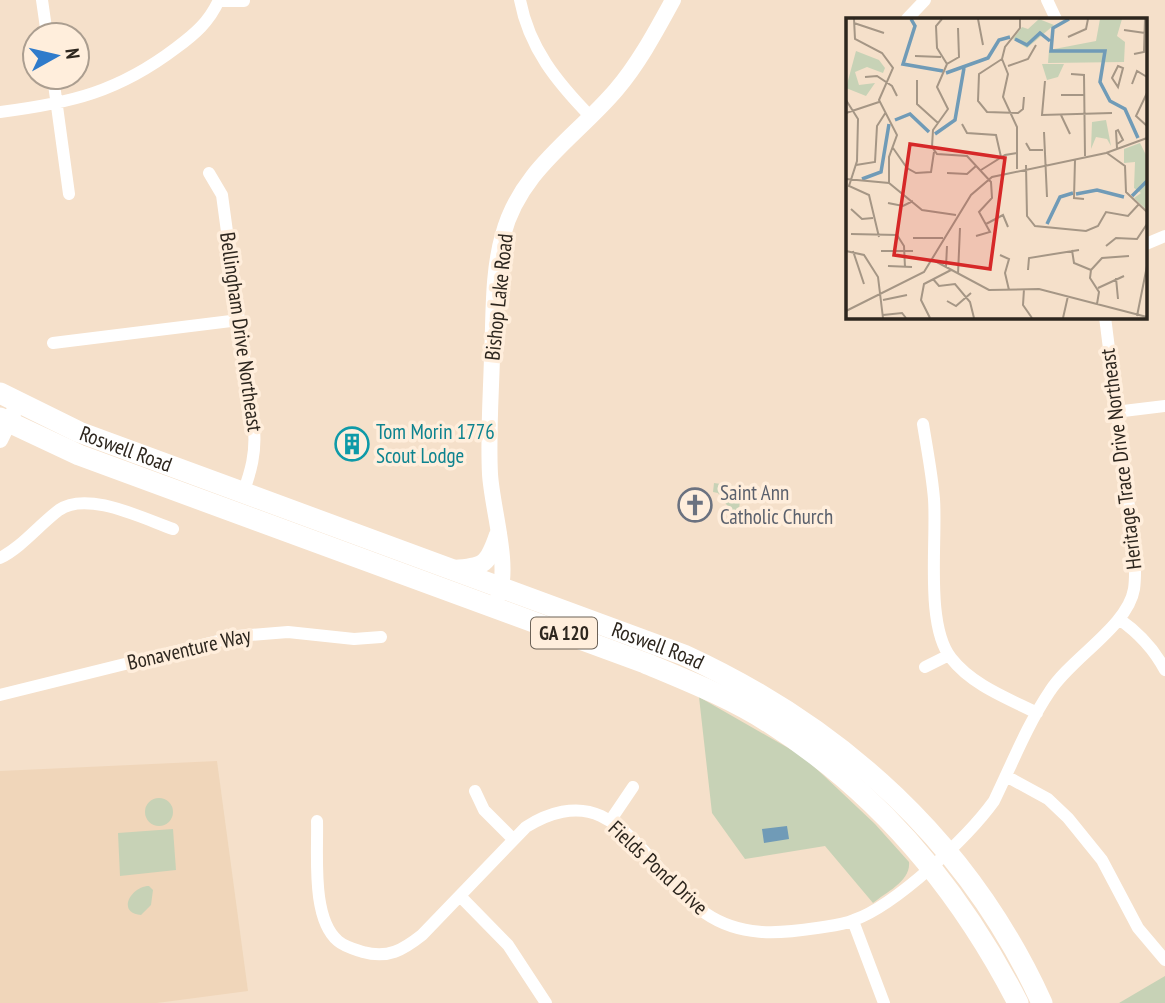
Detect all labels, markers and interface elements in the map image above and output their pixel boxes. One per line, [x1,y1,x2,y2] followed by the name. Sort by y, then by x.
[846,18,1148,318] inset map
[21,21,91,91] north arrow
[60,47,85,60] text: N
[214,230,269,434] street label: Bellingham Drive Northeast
[478,232,519,362] street label: Bishop Lake Road
[1094,347,1147,571] street label: Heritage Trace Drive Northeast
[376,418,495,469] place label: Tom Morin 1776 Scout Lodge
[76,419,176,478] street label: Roswell Road
[333,425,371,463] building icon: Tom Morin 1776 Scout Lodge
[720,479,833,530] place label: Saint Ann Catholic Church
[676,486,714,524] church icon: Saint Ann Catholic Church
[608,616,708,675] street label: Roswell Road
[531,618,597,648] road number: GA 120
[125,621,253,676] street label: Bonaventure Way
[603,815,714,921] street label: Fields Pond Drive

